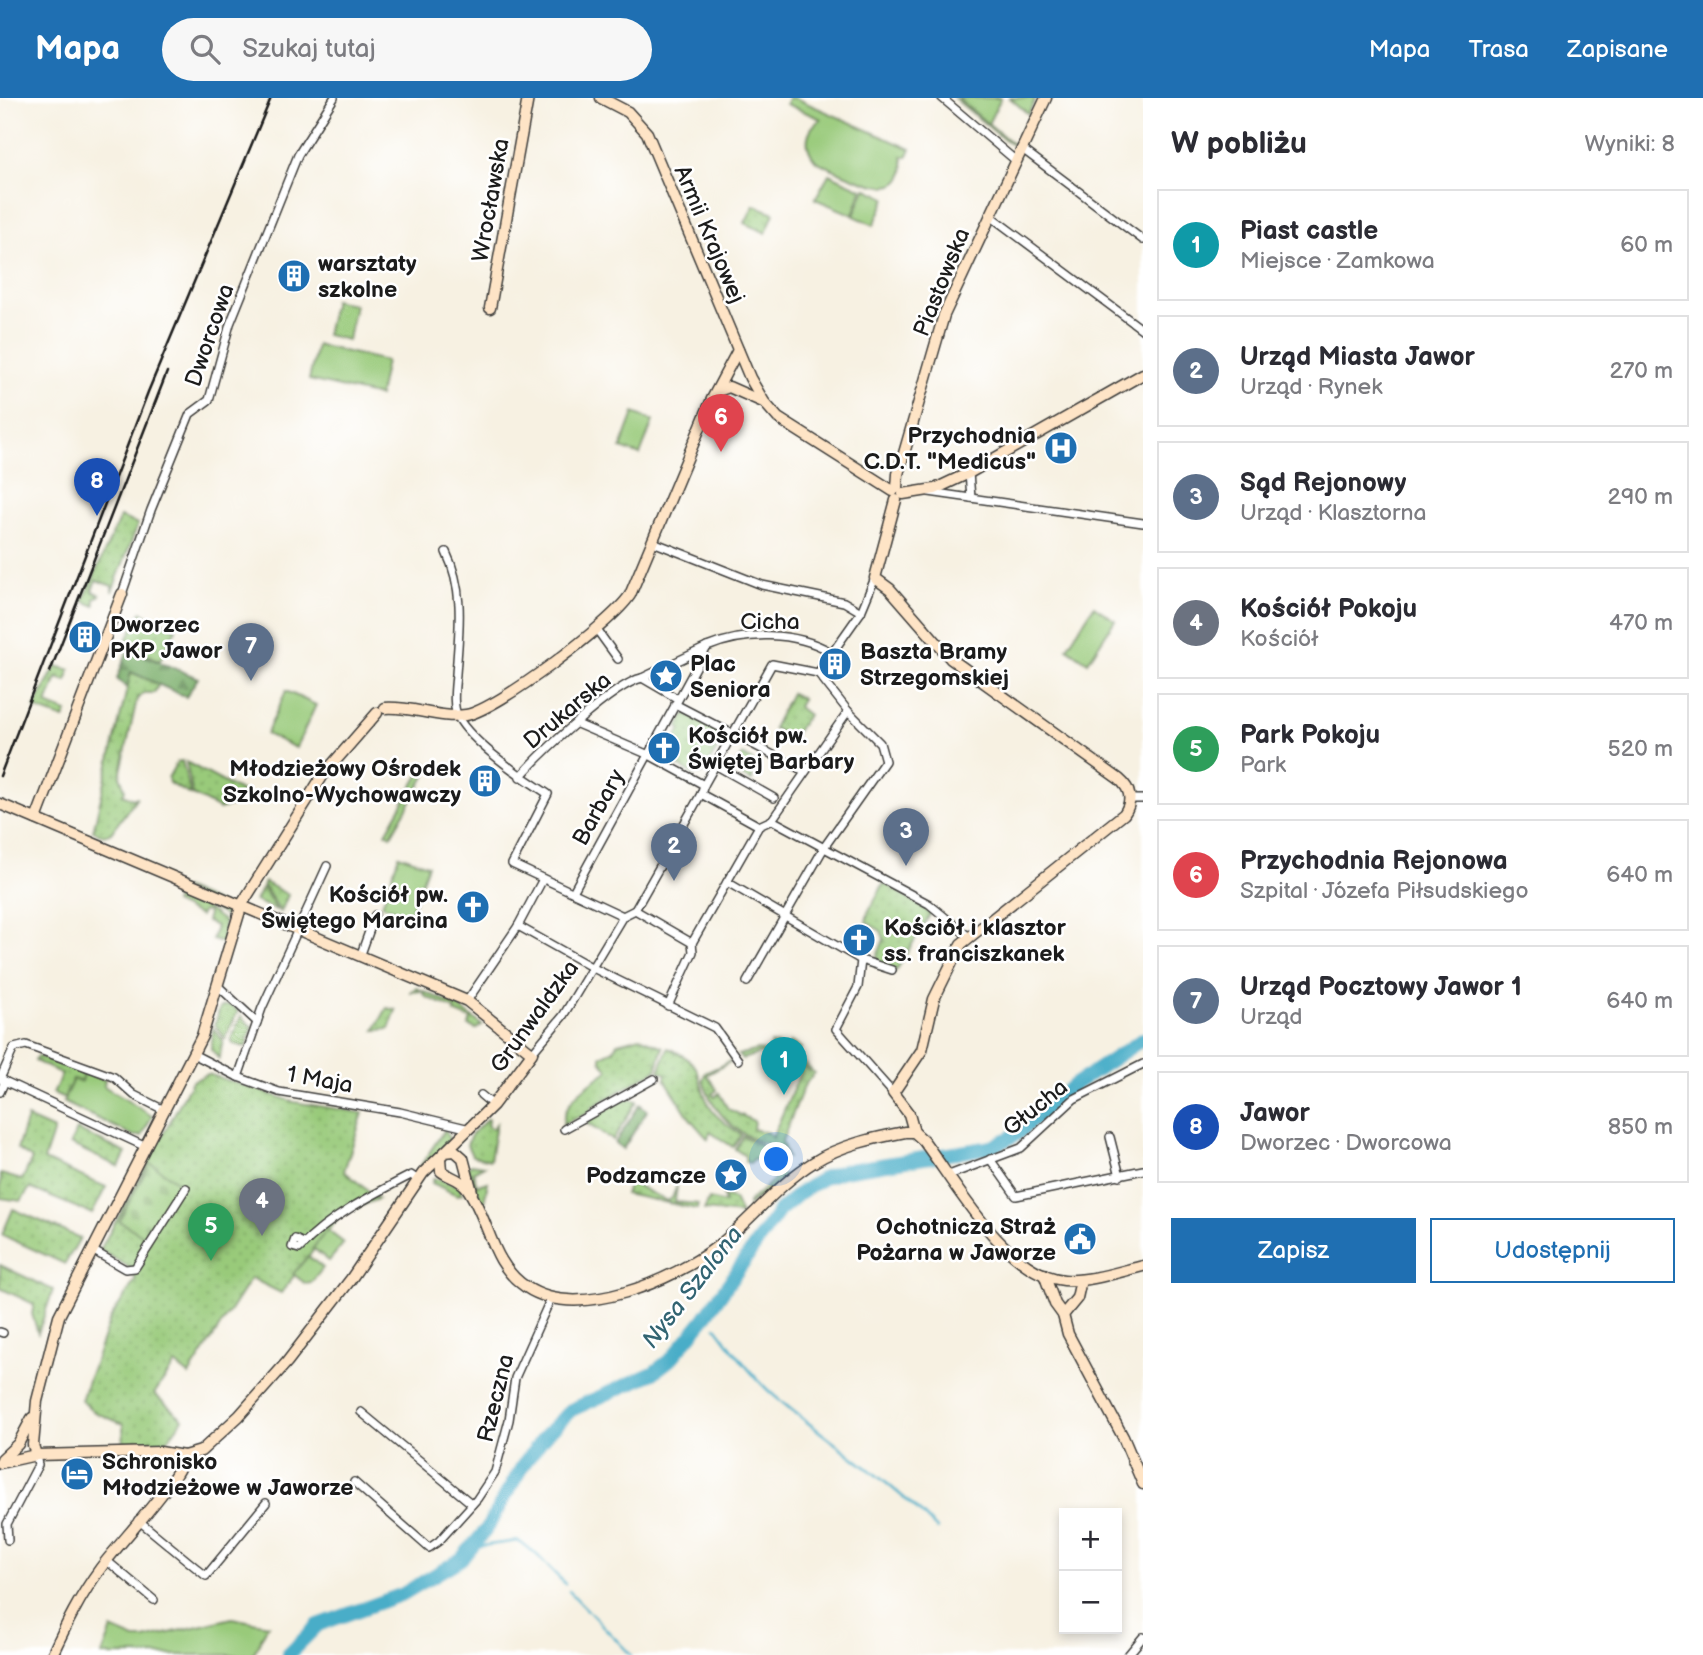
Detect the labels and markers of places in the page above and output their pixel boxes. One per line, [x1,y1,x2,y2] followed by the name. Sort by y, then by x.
[318,250,417,304] place label: warsztaty szkolne
[275,257,313,295] building icon: warsztaty szkolne
[698,394,744,452] pin: 6
[864,422,1036,476] place label: Przychodnia C.D.T. "Medicus"
[1042,429,1080,467] hospital icon: Przychodnia C.D.T. "Medicus"
[74,458,120,516] pin: 8
[110,611,223,665] place label: Dworzec PKP Jawor
[66,618,104,656] building icon: Dworzec PKP Jawor
[228,623,274,681] pin: 7
[860,638,1009,692] place label: Baszta Bramy Strzegomskiej
[816,645,854,683] building icon: Baszta Bramy Strzegomskiej
[690,650,771,704] place label: Plac Seniora
[647,657,685,695] place icon: Plac Seniora
[688,722,855,776] place label: Kościół pw. Świętej Barbary
[645,729,683,767] church icon: Kościół pw. Świętej Barbary
[223,755,461,809] place label: Młodzieżowy Ośrodek Szkolno-Wychowawczy
[466,762,504,800] building icon: Młodzieżowy Ośrodek Szkolno-Wychowawczy
[883,808,929,866] pin: 3
[651,823,697,881] pin: 2
[261,881,448,935] place label: Kościół pw. Świętego Marcina
[454,888,492,926] church icon: Kościół pw. Świętego Marcina
[884,914,1067,968] place label: Kościół i klasztor ss. franciszkanek
[840,921,878,959] church icon: Kościół i klasztor ss. franciszkanek
[761,1037,807,1095] pin: 1
[712,1156,750,1194] place icon: Podzamcze
[586,1162,706,1190] place label: Podzamcze
[239,1178,285,1236] pin: 4
[188,1203,234,1261] pin: 5
[856,1213,1057,1267] place label: Ochotnicza Straż Pożarna w Jaworze
[1061,1220,1099,1258] public building icon: Ochotnicza Straż Pożarna w Jaworze
[102,1448,354,1502] place label: Schronisko Młodzieżowe w Jaworze
[58,1455,96,1493] hotel icon: Schronisko Młodzieżowe w Jaworze

